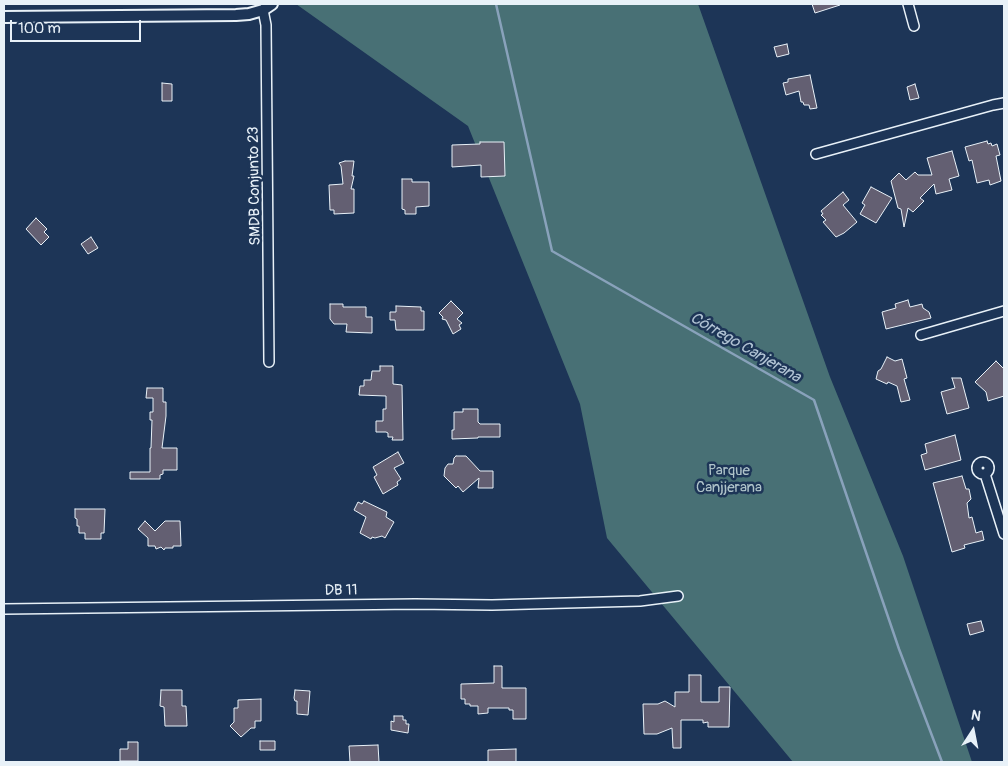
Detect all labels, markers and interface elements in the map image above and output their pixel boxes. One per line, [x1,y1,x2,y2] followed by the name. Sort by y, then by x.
[12,10,144,42] scale bar
[18,19,61,38] text: 100 m
[245,126,265,246] street label: SMDB Conjunto 23
[686,309,804,387] water label: Córrego Canjerana
[696,462,762,497] park label: Parque Canjjerana
[324,582,358,600] street label: DB 11
[948,706,998,756] north arrow
[970,707,982,725] text: N

